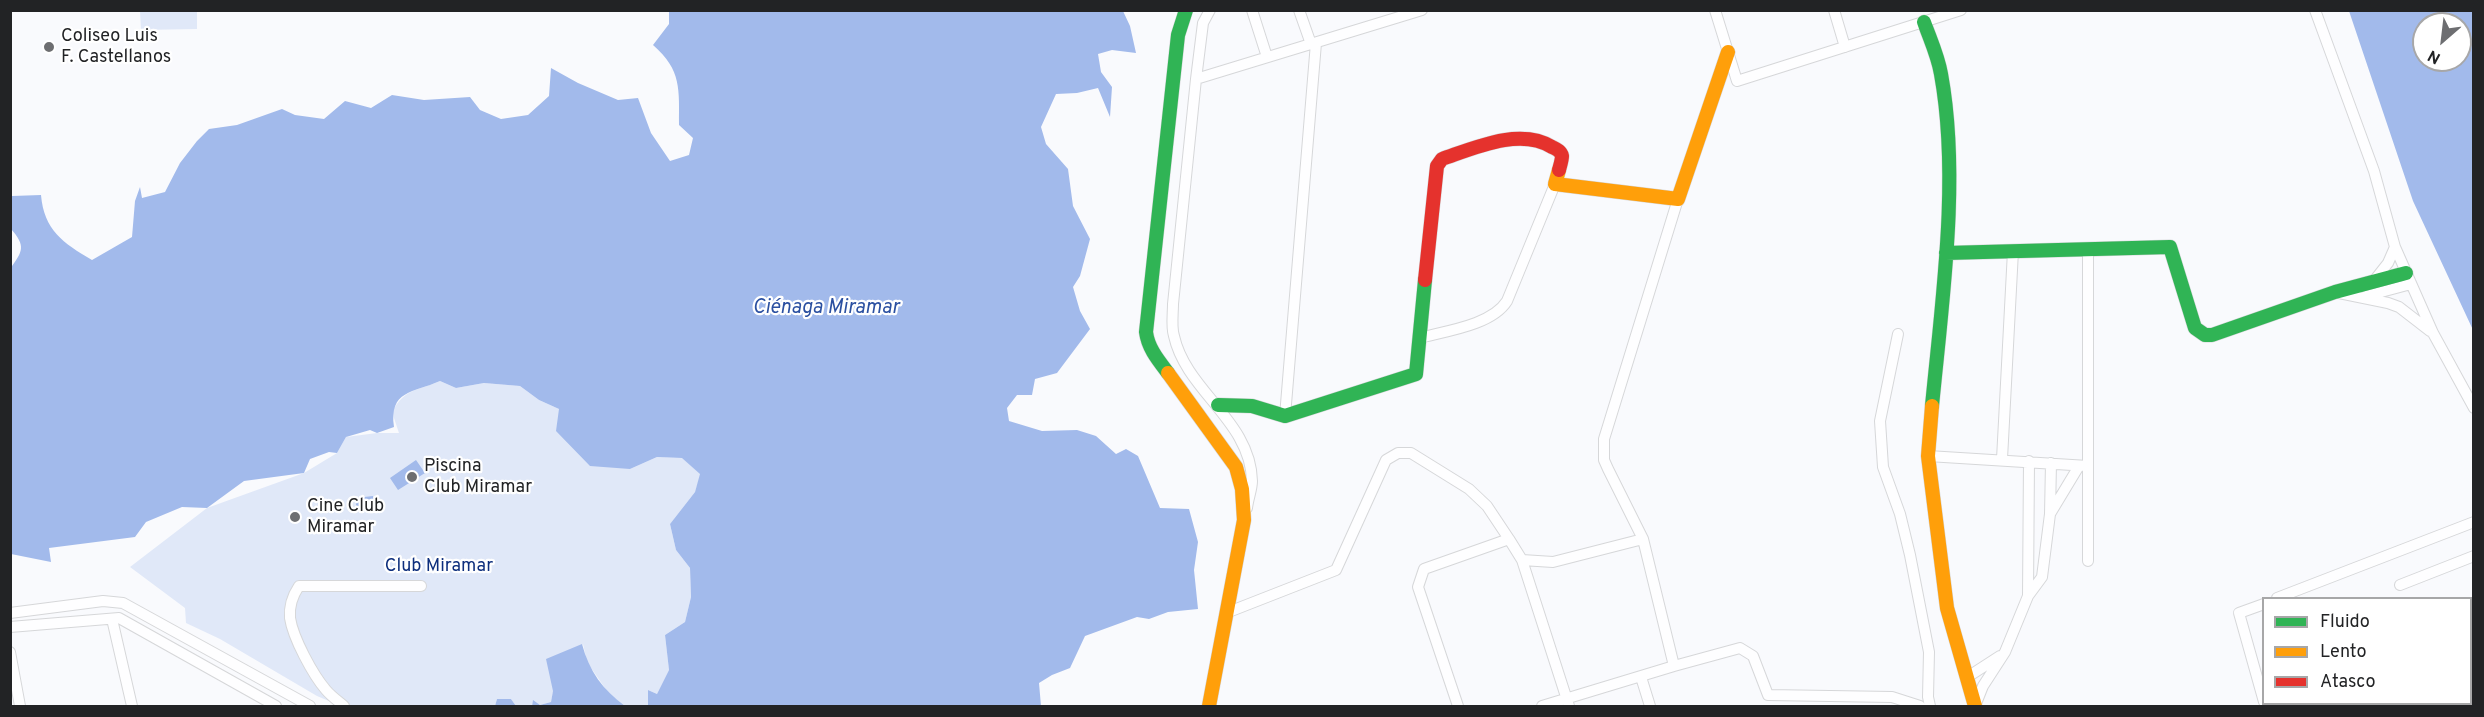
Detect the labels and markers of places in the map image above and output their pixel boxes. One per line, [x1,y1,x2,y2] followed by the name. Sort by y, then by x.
[61,26,171,68] place label: Coliseo Luis F. Castellanos
[42,40,56,54] marker: Coliseo Luis F. Castellanos
[424,456,532,498] place label: Piscina Club Miramar
[405,470,419,484] marker: Piscina Club Miramar
[307,496,384,538] place label: Cine Club Miramar
[288,510,302,524] marker: Cine Club Miramar

